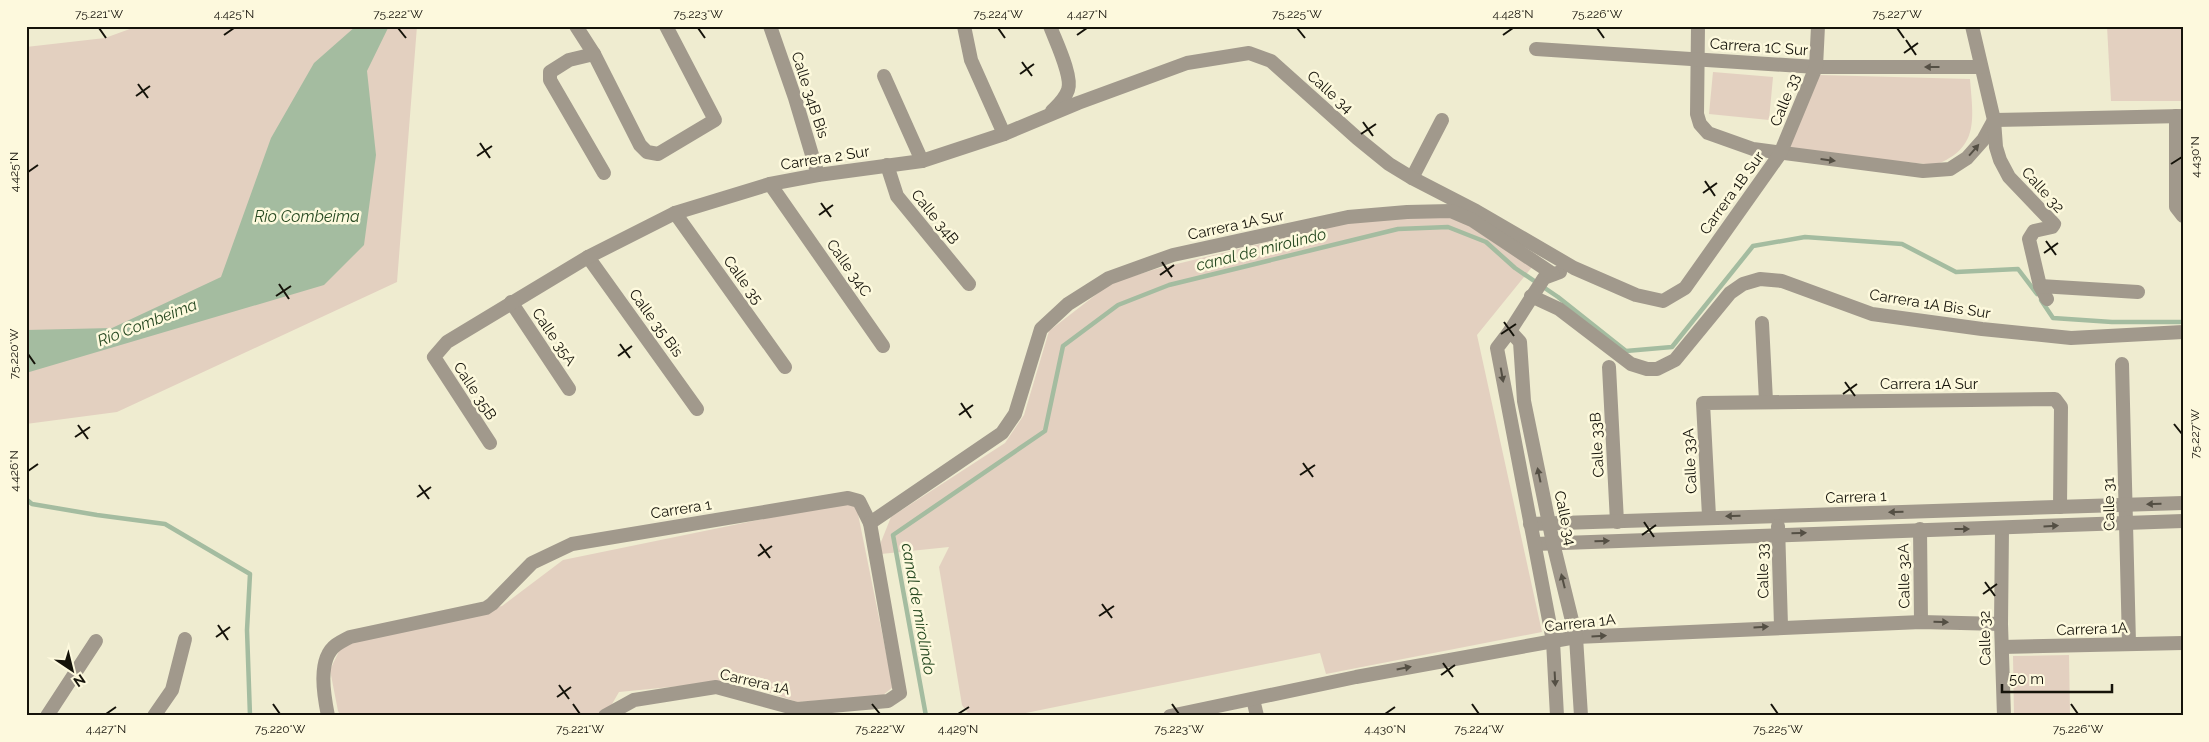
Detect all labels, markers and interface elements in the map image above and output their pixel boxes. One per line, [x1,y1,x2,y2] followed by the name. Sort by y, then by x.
[75,7,124,21] text: 75.221°W
[214,7,254,21] text: 4.425°N
[373,7,423,21] text: 75.222°W
[673,7,723,21] text: 75.223°W
[973,7,1023,21] text: 75.224°W
[1067,7,1107,21] text: 4.427°N
[1272,7,1322,21] text: 75.225°W
[1492,7,1534,21] text: 4.428°N
[1572,7,1623,21] text: 75.226°W
[1872,7,1922,21] text: 75.227°W
[1709,35,1810,59] street label: Carrera 1C Sur
[788,50,832,140] street label: Calle 34B Bis
[1924,63,1940,71] one-way arrow
[1303,67,1357,117] street label: Calle 34
[1766,71,1804,129] street label: Calle 33
[2188,136,2202,178] text: 4.430°N
[779,142,871,174] street label: Carrera 2 Sur
[1968,144,1980,156] one-way arrow
[1696,147,1769,238] street label: Carrera 1B Sur
[7,152,21,192] text: 4.425°N
[1821,156,1837,164] one-way arrow
[2018,164,2068,217] street label: Calle 32
[907,186,963,248] street label: Calle 34B
[1186,206,1287,244] street label: Carrera 1A Sur
[254,207,360,226] water label: Rio Combeima
[1194,224,1328,275] water label: canal de mirolindo
[823,236,875,300] street label: Calle 34C
[719,252,767,308] street label: Calle 35
[625,285,687,361] street label: Calle 35 Bis
[1868,286,1993,323] street label: Carrera 1A Bis Sur
[95,295,200,350] water label: Río Combeima
[528,305,580,369] street label: Calle 35A
[7,328,21,379] text: 75.220°W
[450,359,500,423] street label: Calle 35B
[1498,367,1506,382] one-way arrow
[1880,375,1979,393] street label: Carrera 1A Sur
[2188,409,2202,459] text: 75.227°W
[1586,412,1608,478] street label: Calle 33B
[1679,428,1701,494] street label: Calle 33A
[7,450,21,492] text: 4.426°N
[1535,467,1543,483] one-way arrow
[2100,476,2118,531] street label: Calle 31
[1825,487,1887,507] street label: Carrera 1
[1550,489,1580,547] street label: Calle 34
[649,495,713,523] street label: Carrera 1
[2146,500,2162,508] one-way arrow
[1887,508,1903,516] one-way arrow
[1725,512,1741,520] one-way arrow
[2043,522,2059,530] one-way arrow
[1954,525,1970,533] one-way arrow
[1792,529,1808,537] one-way arrow
[1594,537,1610,545] one-way arrow
[898,542,939,677] water label: canal de mirolindo
[1754,543,1772,599] street label: Calle 33
[1894,543,1914,609] street label: Calle 32A
[1559,574,1567,589] one-way arrow
[1544,610,1616,636] street label: Carrera 1A
[1976,610,1994,666] street label: Calle 32
[1933,619,1949,627] one-way arrow
[2056,619,2128,639] street label: Carrera 1A
[1753,623,1769,631] one-way arrow
[1591,631,1607,639] one-way arrow
[48,644,98,694] north arrow
[2002,662,2112,694] scale bar
[1396,663,1412,671] one-way arrow
[718,665,792,699] street label: Carrera 1A
[2009,670,2044,688] text: 50 m
[70,671,88,690] text: N
[1552,671,1560,687] one-way arrow
[86,722,126,736] text: 4.427°N
[255,722,306,736] text: 75.220°W
[556,722,605,736] text: 75.221°W
[855,722,905,736] text: 75.222°W
[938,722,978,736] text: 4.429°N
[1154,722,1204,736] text: 75.223°W
[1364,722,1406,736] text: 4.430°N
[1454,722,1504,736] text: 75.224°W
[1753,722,1803,736] text: 75.225°W
[2053,722,2104,736] text: 75.226°W

